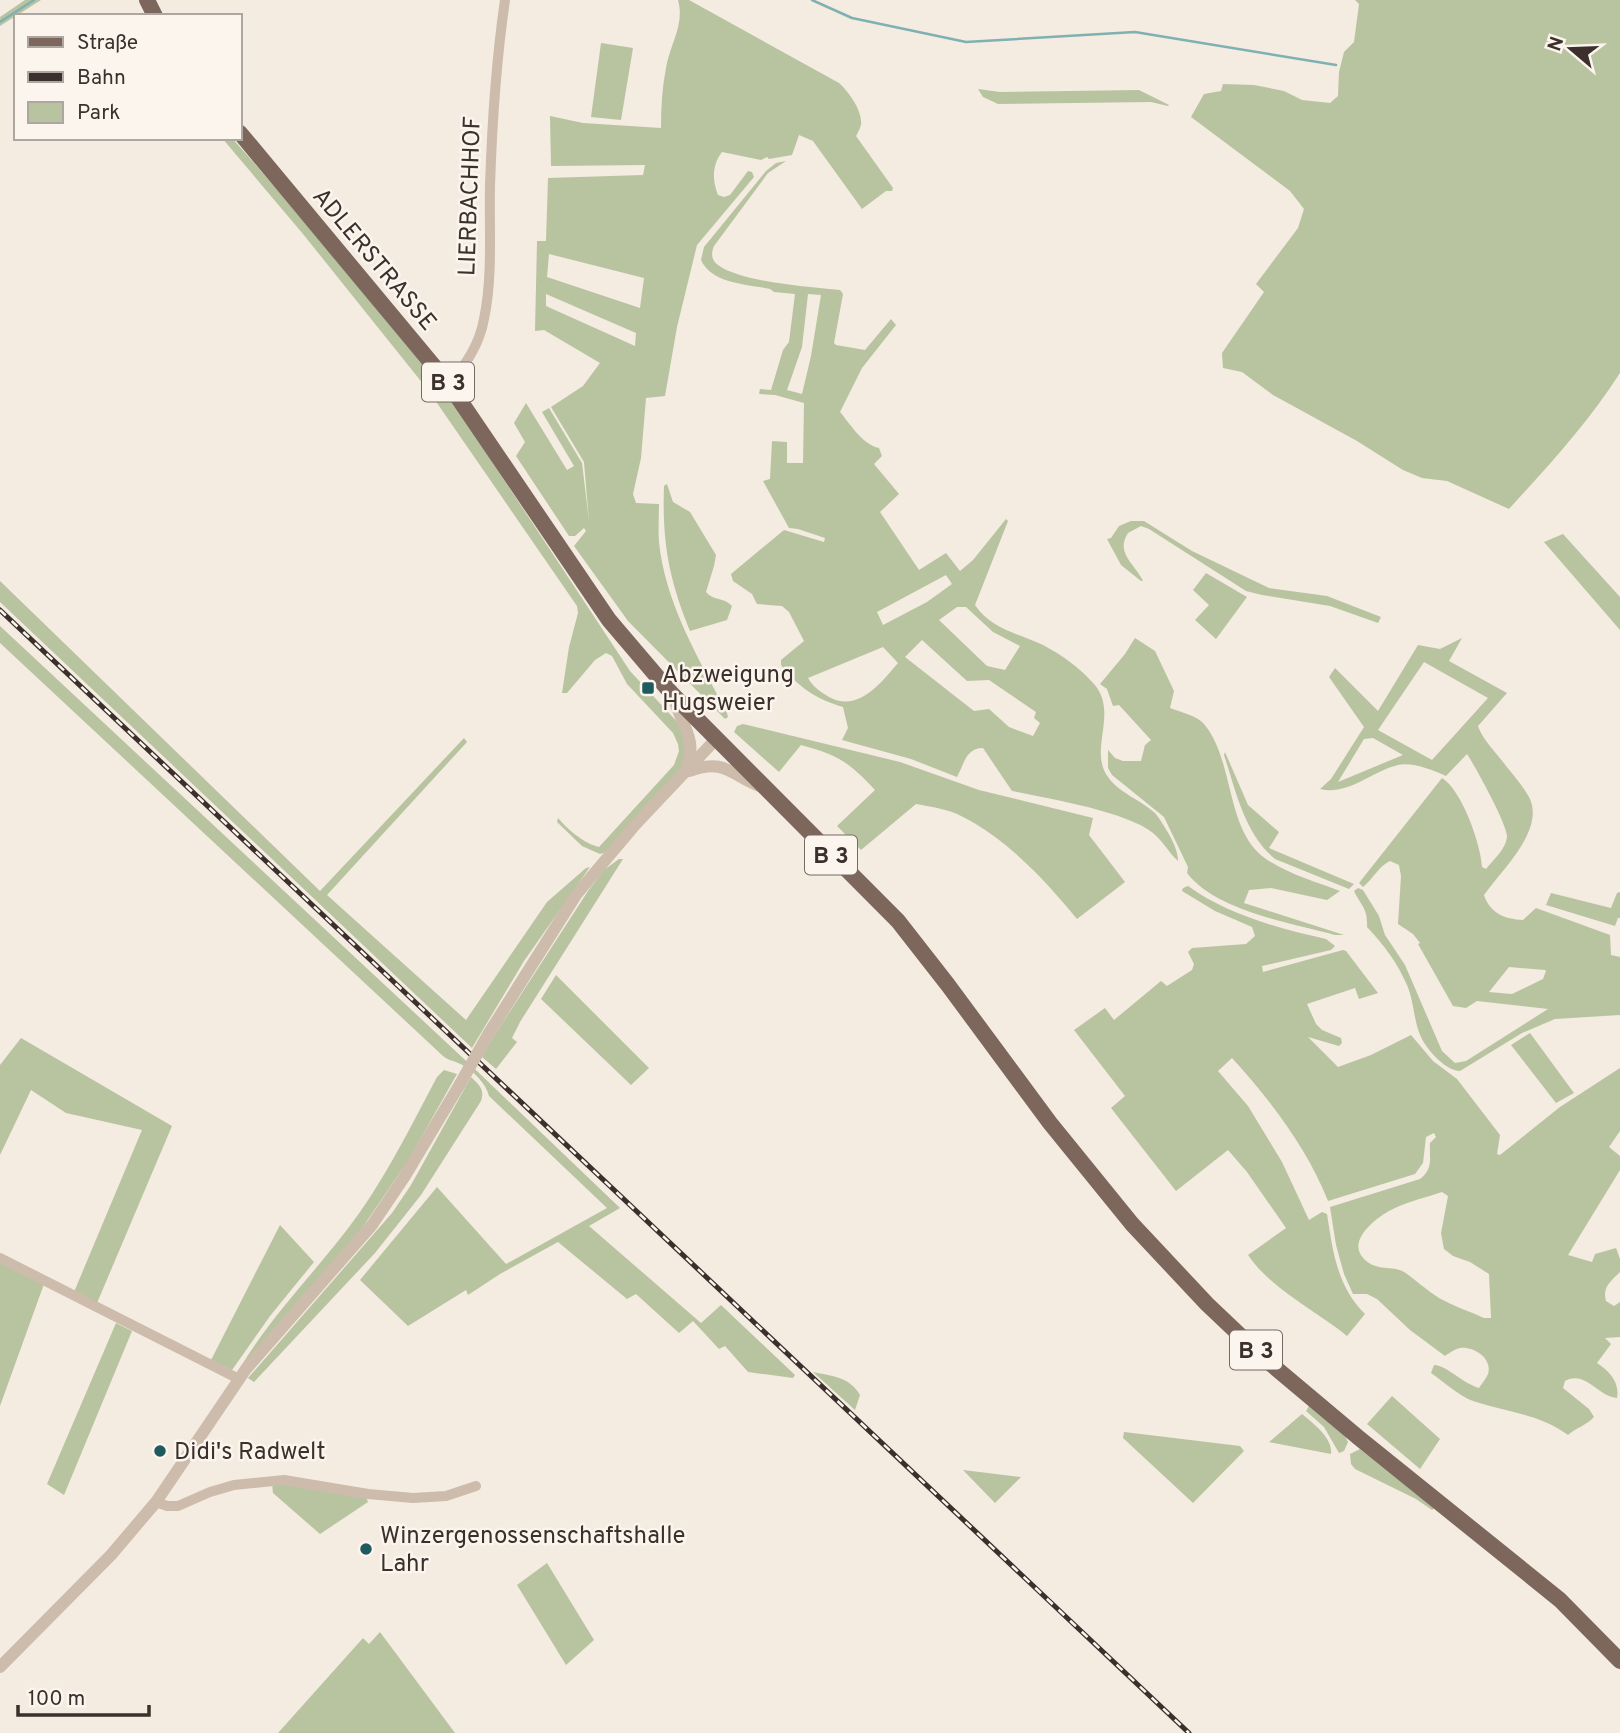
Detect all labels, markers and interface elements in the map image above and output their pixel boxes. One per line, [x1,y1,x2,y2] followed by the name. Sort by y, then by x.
[14,14,242,140] legend
[1536,14,1606,84] north arrow
[77,30,138,57] text: Straße
[1543,34,1570,54] text: N
[77,65,126,92] text: Bahn
[77,100,120,127] text: Park
[453,116,489,277] street label: LIERBACHHOF
[305,183,442,338] street label: ADLERSTRASSE
[422,362,474,402] road number: B 3
[662,661,794,719] place label: Abzweigung Hugsweier
[640,680,656,696] marker: Abzweigung Hugsweier
[805,835,857,874] road number: B 3
[1230,1330,1282,1370] road number: B 3
[174,1438,325,1468] place label: Didi's Radwelt
[152,1443,168,1459] marker: Didi's Radwelt
[380,1522,685,1580] place label: Winzergenossenschaftshalle Lahr
[358,1541,374,1557] marker: Winzergenossenschaftshalle Lahr
[18,1674,149,1718] scale bar
[28,1686,85,1713] text: 100 m

